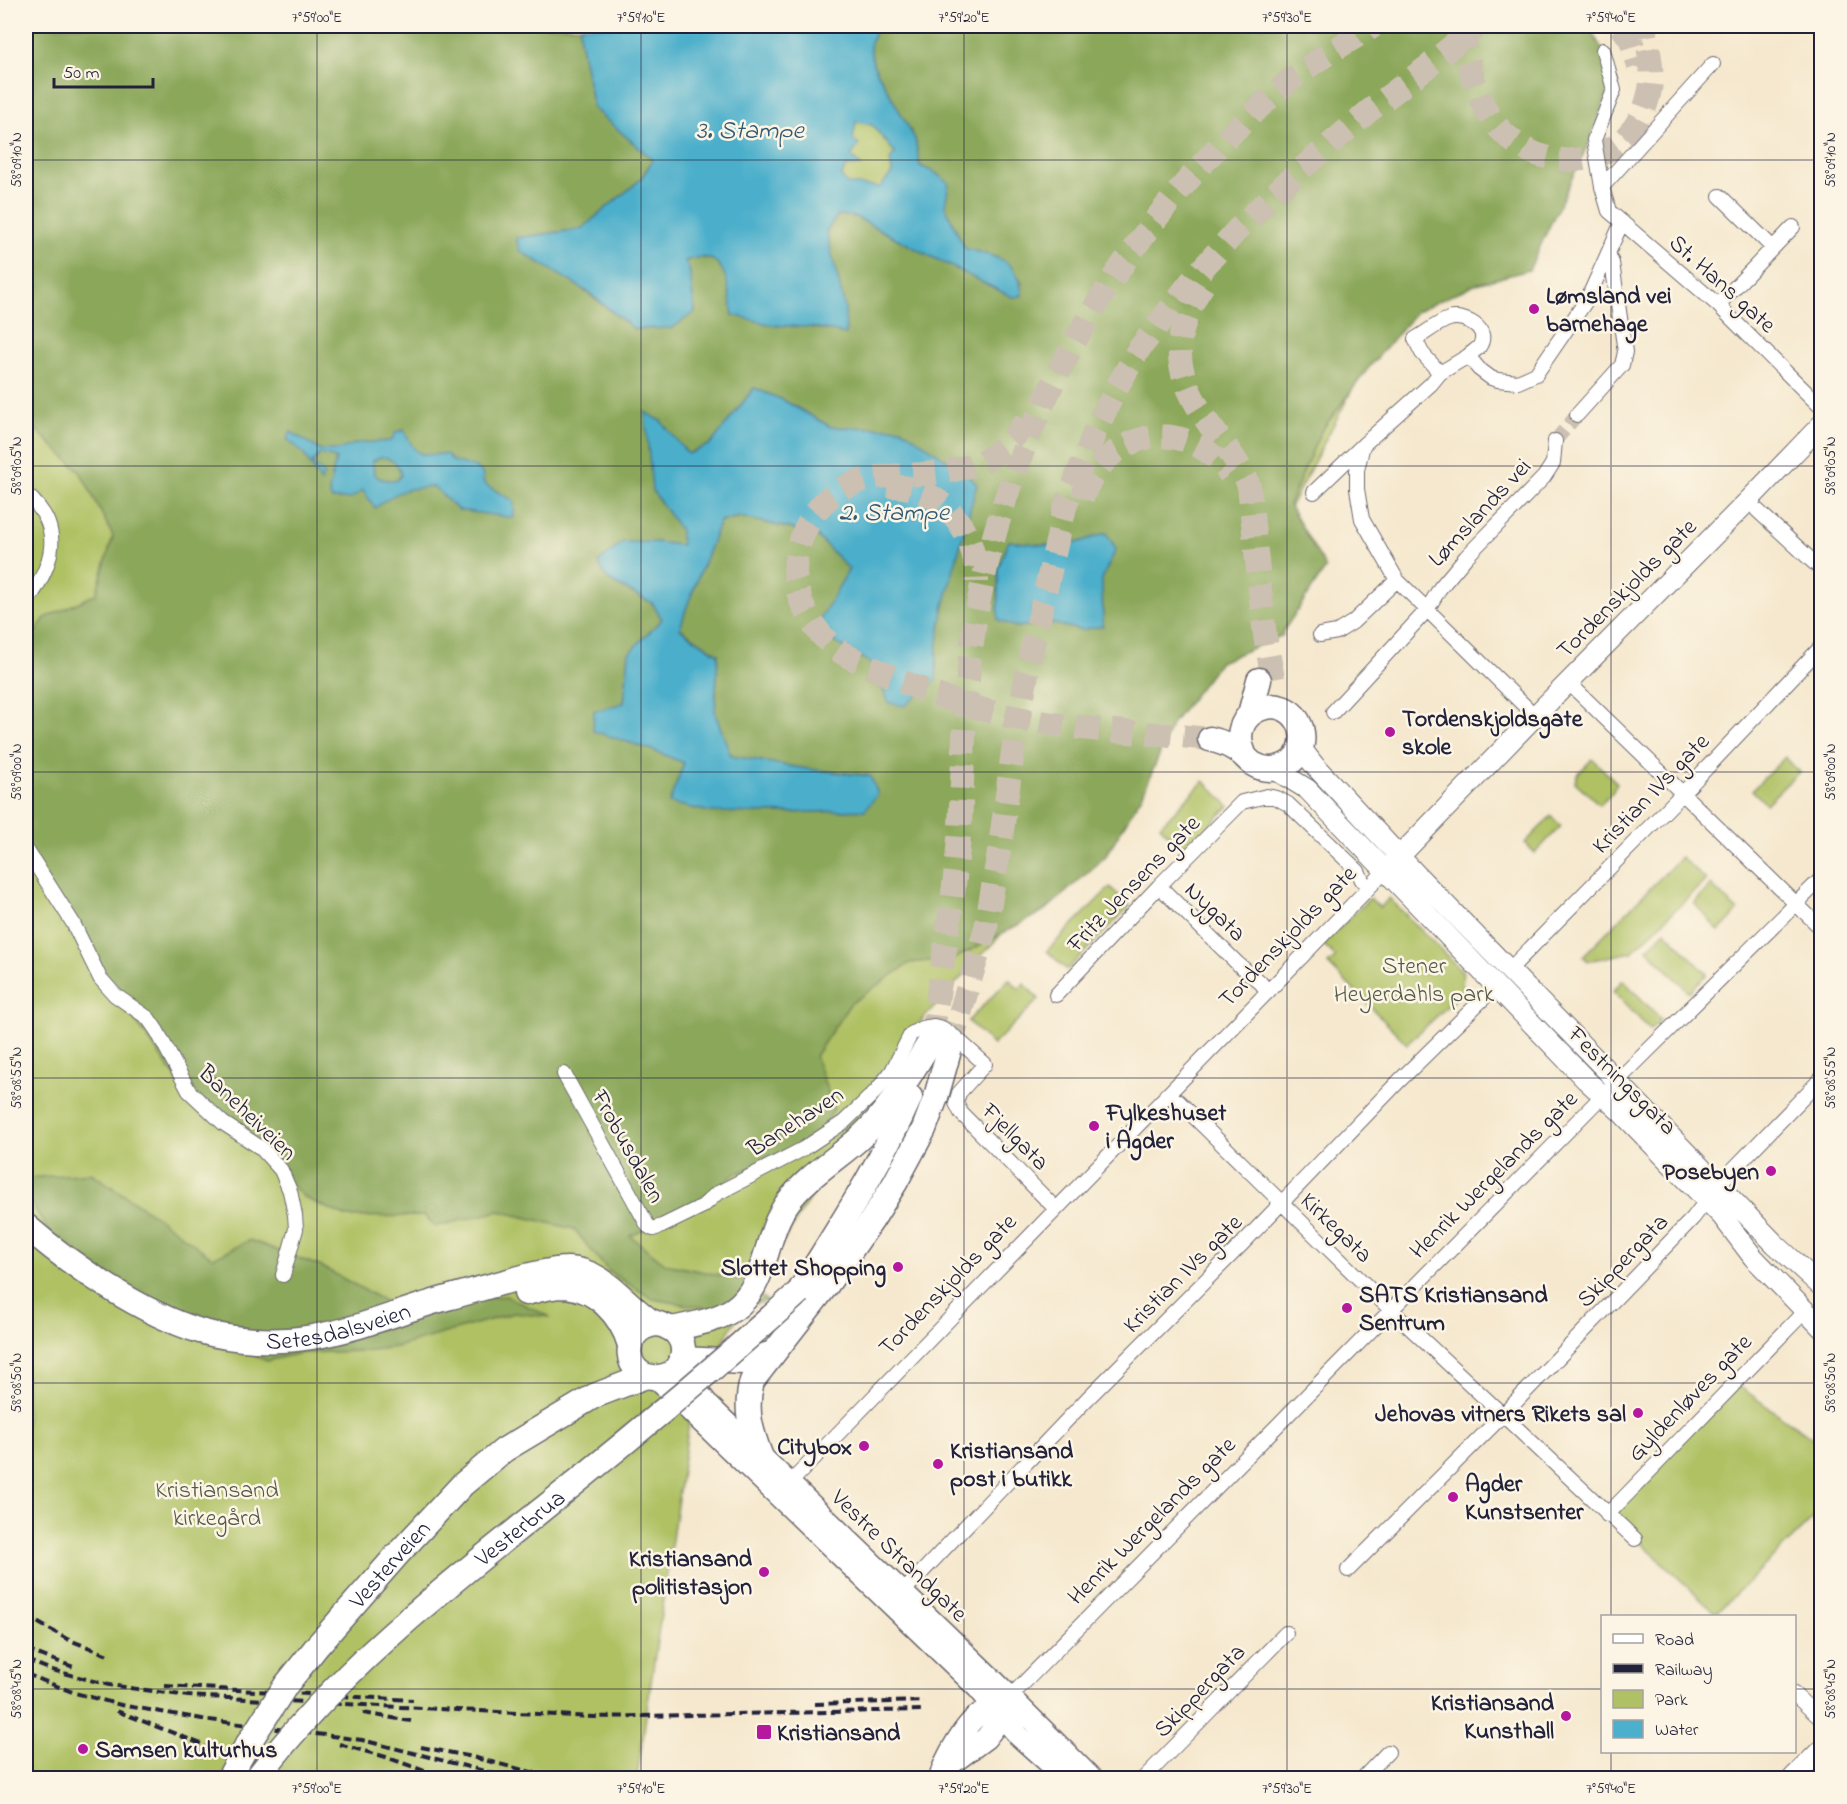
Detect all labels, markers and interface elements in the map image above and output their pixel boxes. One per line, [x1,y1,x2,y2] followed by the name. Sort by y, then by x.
[292,7,342,29] text: 7°59'00"E
[617,7,665,29] text: 7°59'10"E
[938,7,990,29] text: 7°59'20"E
[1262,7,1312,29] text: 7°59'30"E
[1586,7,1636,29] text: 7°59'40"E
[54,51,153,89] scale bar
[63,61,100,87] text: 50 m
[696,113,805,151] water label: 3. Stampe
[6,132,28,188] text: 58°09'10"N
[1820,132,1842,188] text: 58°09'10"N
[1660,227,1783,343] street label: St. Hans gate
[1546,280,1672,344] place label: Lømsland vei barnehage
[1527,302,1541,316] marker: Lømsland vei barnehage
[6,436,28,496] text: 58°09'05"N
[1820,436,1842,496] text: 58°09'05"N
[1421,451,1541,576] street label: Lømslands vei
[839,495,950,533] water label: 2. Stampe
[1549,511,1706,668] street label: Tordenskjolds gate
[1402,703,1584,766] place label: Tordenskjoldsgate skole
[1383,725,1397,739] marker: Tordenskjoldsgate skole
[1585,726,1719,863] street label: Kristian IVs gate
[6,743,28,801] text: 58°09'00"N
[1820,743,1842,801] text: 58°09'00"N
[1059,808,1210,962] street label: Fritz Jensens gate
[1211,858,1366,1017] street label: Tordenskjolds gate
[1175,874,1253,952] street label: Nygata
[1334,950,1495,1014] park label: Stener Heyerdahls park
[1558,1018,1684,1144] street label: Festningsgata
[6,1047,28,1109] text: 58°08'55"N
[1820,1047,1842,1109] text: 58°08'55"N
[188,1057,304,1170] street label: Baneheiveien
[740,1079,851,1168] street label: Banehaven
[581,1083,672,1210] street label: Frobusdalen
[1402,1083,1587,1268] street label: Henrik Wergelands gate
[971,1095,1056,1180] street label: Fjellgata
[1105,1097,1227,1161] place label: Fylkeshuset i Agder
[1087,1119,1101,1133] marker: Fylkeshuset i Agder
[1662,1156,1759,1192] place label: Posebyen
[1764,1164,1778,1178] marker: Posebyen
[1291,1185,1380,1272] street label: Kirkegata
[871,1206,1026,1365] street label: Tordenskjolds gate
[1116,1207,1252,1342] street label: Kristian IVs gate
[1570,1207,1678,1317] street label: Skippergata
[721,1252,886,1288] place label: Slottet Shopping
[891,1260,905,1274] marker: Slottet Shopping
[1359,1279,1548,1342] place label: SATS Kristiansand Sentrum
[266,1295,416,1360] street label: Setesdalsveien
[1340,1301,1354,1315] marker: SATS Kristiansand Sentrum
[1620,1327,1762,1471] street label: Gyldenløves gate
[6,1353,28,1413] text: 58°08'50"N
[1820,1353,1842,1413] text: 58°08'50"N
[1375,1398,1626,1433] place label: Jehovas vitners Rikets sal
[1631,1406,1645,1420] marker: Jehovas vitners Rikets sal
[1060,1429,1245,1614] street label: Henrik Wergelands gate
[777,1431,852,1467] place label: Citybox
[950,1435,1074,1498] place label: Kristiansand post i butikk
[857,1439,871,1453] marker: Citybox
[931,1457,945,1471] marker: Kristiansand post i butikk
[1465,1468,1584,1531] place label: Agder Kunstsenter
[155,1474,279,1537] park label: Kristiansand kirkegård
[468,1482,574,1577] street label: Vesterbrua
[821,1482,975,1631] street label: Vestre Strandgate
[1446,1490,1460,1504] marker: Agder Kunstsenter
[342,1514,440,1618] street label: Vesterveien
[629,1543,753,1606] place label: Kristiansand politistasjon
[757,1565,771,1579] marker: Kristiansand politistasjon
[1601,1615,1796,1753] legend
[1655,1628,1694,1654] text: Road
[1147,1637,1255,1747] street label: Skippergata
[1655,1658,1712,1684] text: Railway
[6,1659,28,1719] text: 58°08'45"N
[1820,1659,1842,1719] text: 58°08'45"N
[1431,1687,1555,1750] place label: Kristiansand Kunsthall
[1655,1688,1688,1714] text: Park
[1559,1709,1573,1723] marker: Kristiansand Kunsthall
[777,1717,901,1752] place label: Kristiansand
[1655,1718,1699,1744] text: Water
[755,1723,773,1741] marker: Kristiansand
[95,1734,277,1769] place label: Samsen kulturhus
[76,1742,90,1756] marker: Samsen kulturhus
[292,1778,342,1800] text: 7°59'00"E
[617,1778,665,1800] text: 7°59'10"E
[938,1778,990,1800] text: 7°59'20"E
[1262,1778,1312,1800] text: 7°59'30"E
[1586,1778,1636,1800] text: 7°59'40"E

